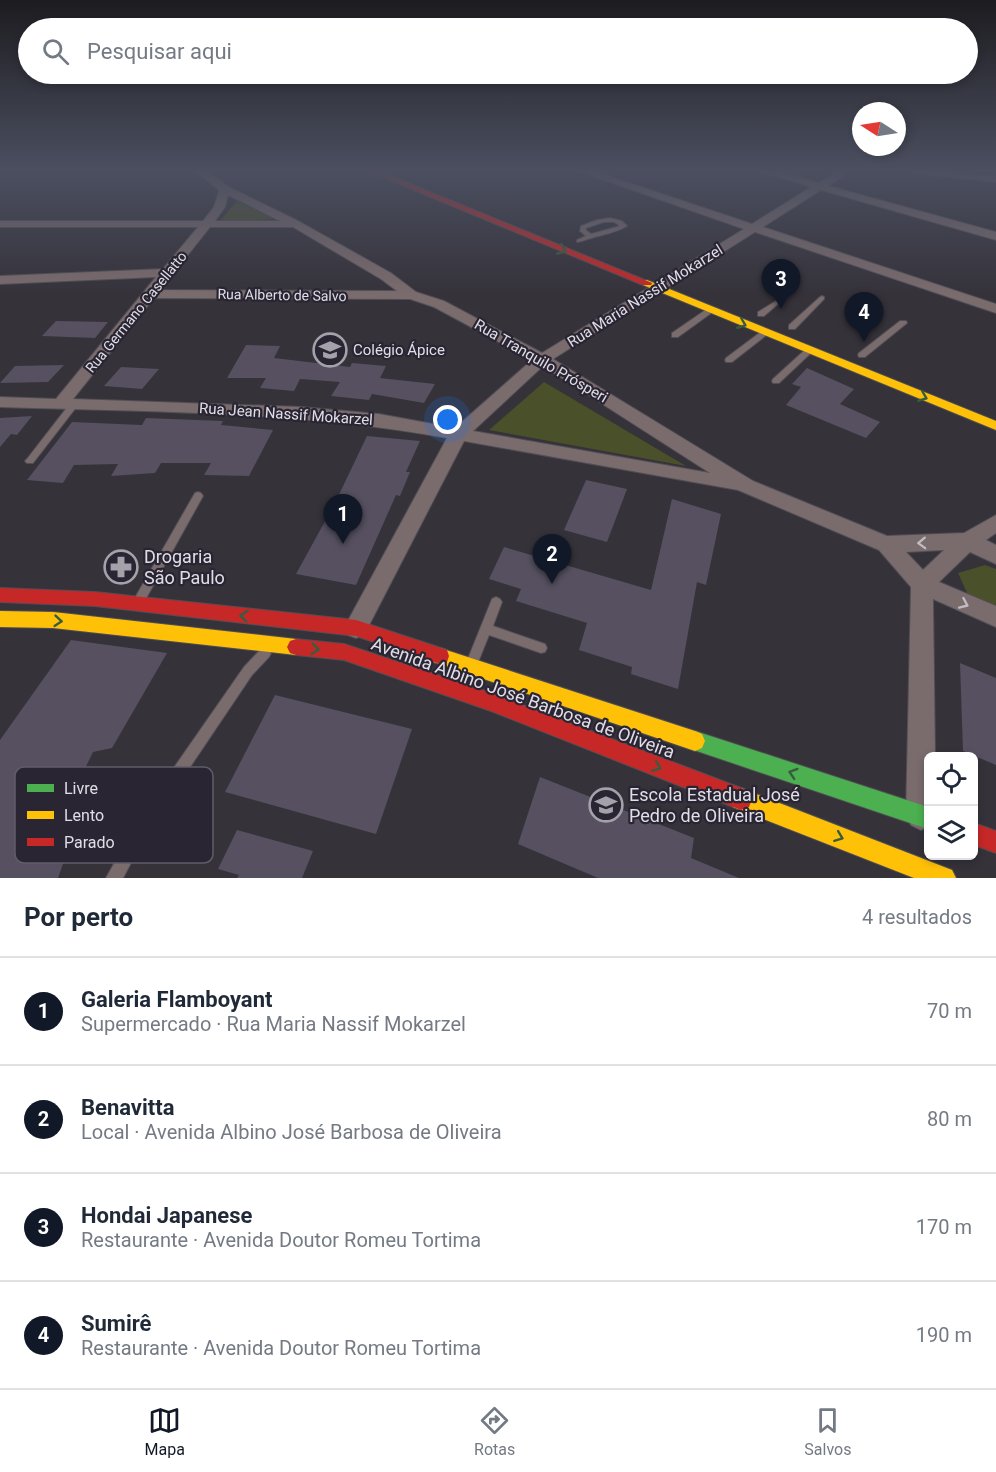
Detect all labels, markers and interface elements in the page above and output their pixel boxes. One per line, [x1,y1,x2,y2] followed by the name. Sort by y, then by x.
[18,18,978,84] search box
[39,35,72,68] icon: search
[87,39,232,64] text: Pesquisar aqui
[852,102,906,156] north arrow
[564,241,726,351] street label: Rua Maria Nassif Mokarzel
[556,243,567,255] one-way arrow
[82,248,190,376] street label: Rua Germano Casellatto
[762,260,800,309] pin: 3
[217,286,347,304] street label: Rua Alberto de Salvo
[844,292,884,342] pin: 4
[471,315,611,407] street label: Rua Tranquilo Prósperi
[736,317,747,329] one-way arrow
[312,332,348,368] school or university icon: Colégio Ápice
[353,341,445,359] place label: Colégio Ápice
[917,390,928,402] one-way arrow
[199,399,373,429] street label: Rua Jean Nassif Mokarzel
[433,405,462,434] your location
[324,494,362,544] pin: 1
[532,534,572,584] pin: 2
[917,536,926,549] one-way arrow
[144,546,225,588] place label: Drogaria São Paulo
[103,549,139,585] pharmacy icon: Drogaria São Paulo
[958,597,969,609] one-way arrow
[240,610,249,623] one-way arrow
[54,614,63,627] one-way arrow
[369,633,678,762] street label: Avenida Albino José Barbosa de Oliveira
[310,642,319,655] one-way arrow
[924,752,978,860] map controls
[924,752,978,806] button: locate
[652,759,662,772] one-way arrow
[15,767,213,863] legend
[788,767,799,780] one-way arrow
[64,779,98,798] text: Livre
[629,784,800,826] place label: Escola Estadual José Pedro de Oliveira
[588,787,624,823] school or university icon: Escola Estadual José Pedro de Oliveira
[64,806,104,825] text: Lento
[924,806,978,860] button: layers
[833,830,844,842] one-way arrow
[64,833,115,852] text: Parado
[24,902,133,932] text: Por perto
[862,905,972,929] text: 4 resultados
[81,987,272,1012] text: Galeria Flamboyant
[38,999,49,1023] text: 1
[927,999,972,1023] text: 70 m
[81,1012,466,1036] text: Supermercado · Rua Maria Nassif Mokarzel
[81,1095,175,1120] text: Benavitta
[38,1107,49,1131] text: 2
[927,1107,972,1131] text: 80 m
[81,1120,502,1144] text: Local · Avenida Albino José Barbosa de Oliveira
[81,1203,252,1228] text: Hondai Japanese
[38,1215,49,1239] text: 3
[916,1215,972,1239] text: 170 m
[81,1228,481,1252] text: Restaurante · Avenida Doutor Romeu Tortima
[81,1311,151,1336] text: Sumirê
[38,1323,49,1347] text: 4
[916,1323,972,1347] text: 190 m
[81,1336,481,1360] text: Restaurante · Avenida Doutor Romeu Tortima
[145,1404,185,1459] tab: Mapa
[474,1404,515,1459] tab: Rotas
[804,1404,851,1459] tab: Salvos

